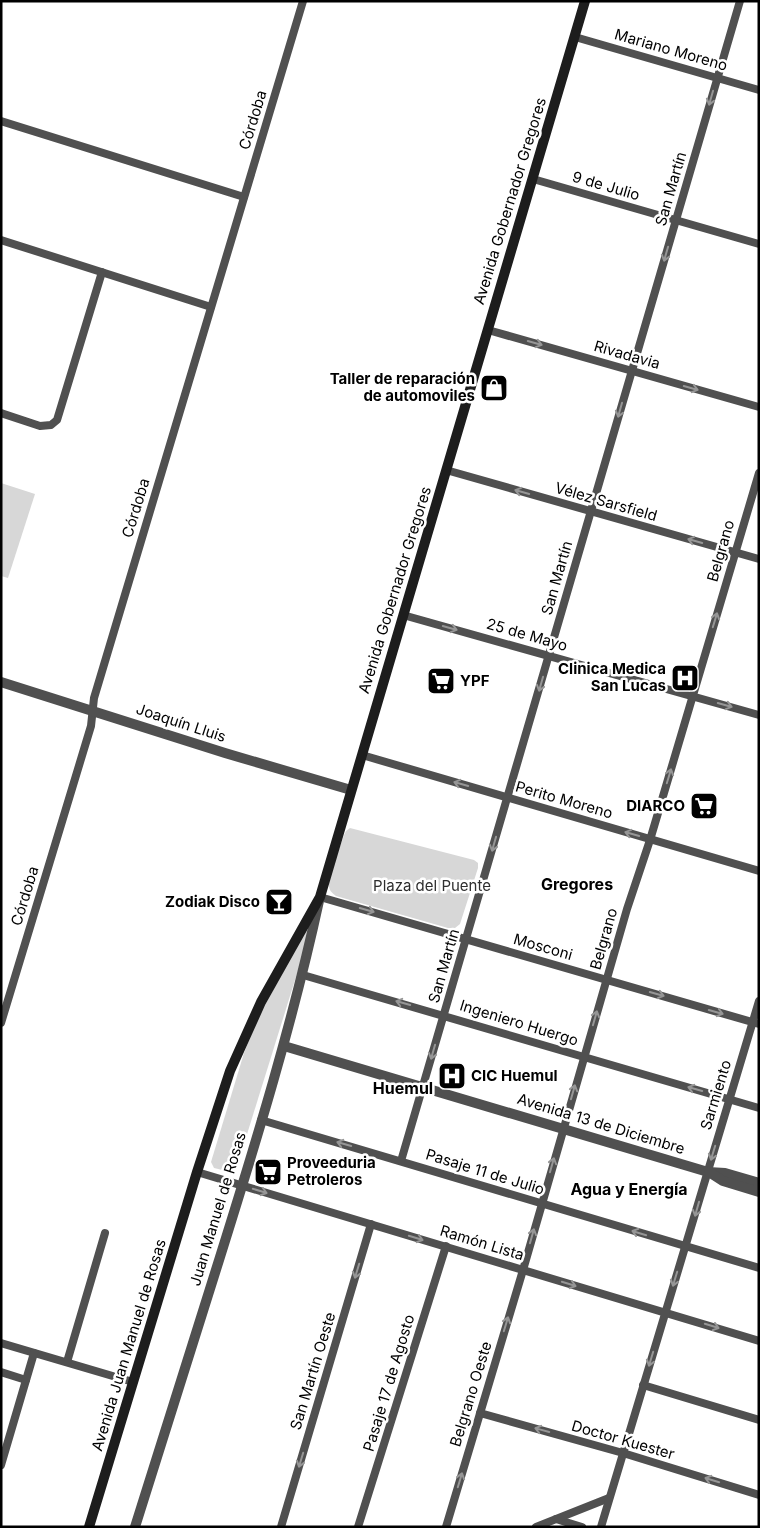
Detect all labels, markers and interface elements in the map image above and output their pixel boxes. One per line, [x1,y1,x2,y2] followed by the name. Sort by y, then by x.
[613,24,730,75] street label: Mariano Moreno
[234,88,271,152] street label: Córdoba
[706,90,716,106] one-way arrow
[469,95,550,307] street label: Avenida Gobernador Gregores
[651,150,690,228] street label: San Martín
[570,167,642,204] street label: 9 de Julio
[660,246,670,262] one-way arrow
[592,336,662,373] street label: Rivadavia
[526,339,542,349] one-way arrow
[330,369,475,405] place label: Taller de reparación de automoviles
[479,373,509,403] shop icon: Taller de reparación de automoviles
[683,384,699,393] one-way arrow
[615,402,625,418] one-way arrow
[117,476,154,540] street label: Córdoba
[553,478,659,525] street label: Vélez Sarsfield
[354,484,435,696] street label: Avenida Gobernador Gregores
[514,486,530,496] one-way arrow
[703,518,738,584] street label: Belgrano
[687,536,703,546] one-way arrow
[537,539,576,617] street label: San Martín
[711,613,721,629] one-way arrow
[484,614,570,655] street label: 25 de Mayo
[442,624,458,633] one-way arrow
[558,659,666,695] place label: Clinica Medica San Lucas
[670,663,700,693] hospital icon: Clinica Medica San Lucas
[426,666,456,696] supermarket icon: YPF
[460,671,490,690] place label: YPF
[535,676,545,692] one-way arrow
[134,699,229,746] street label: Joaquín Lluis
[716,701,732,710] one-way arrow
[664,768,674,784] one-way arrow
[513,777,615,822] street label: Perito Moreno
[453,778,469,788] one-way arrow
[689,791,719,821] supermarket icon: DIARCO
[626,796,685,815] place label: DIARCO
[624,829,640,839] one-way arrow
[488,836,498,852] one-way arrow
[6,864,43,928] street label: Córdoba
[541,874,613,894] district label: Gregores
[373,876,491,895] park label: Plaza del Puente
[264,887,294,917] bar icon: Zodiak Disco
[165,892,260,911] place label: Zodiak Disco
[358,906,374,916] one-way arrow
[586,906,621,972] street label: Belgrano
[424,927,463,1005] street label: San Martín
[511,929,575,964] street label: Mosconi
[648,990,664,1000] one-way arrow
[458,995,581,1050] street label: Ingeniero Huergo
[395,998,411,1007] one-way arrow
[708,1007,724,1017] one-way arrow
[591,1011,600,1027] one-way arrow
[428,1044,437,1060] one-way arrow
[696,1058,735,1132] street label: Sarmiento
[437,1061,467,1091] hospital icon: CIC Huemul
[471,1066,558,1085] place label: CIC Huemul
[373,1078,433,1098] district label: Huemul
[688,1083,704,1093] one-way arrow
[569,1085,579,1101] one-way arrow
[515,1089,687,1158] street label: Avenida 13 de Diciembre
[185,1129,250,1288] street label: Juan Manuel de Rosas
[336,1139,352,1149] one-way arrow
[423,1144,547,1199] street label: Pasaje 11 de Julio
[708,1145,718,1161] one-way arrow
[287,1153,376,1189] place label: Proveeduria Petroleros
[253,1157,283,1187] supermarket icon: Proveeduria Petroleros
[548,1158,558,1174] one-way arrow
[570,1179,688,1199] district label: Agua y Energía
[252,1186,268,1196] one-way arrow
[691,1201,701,1217] one-way arrow
[438,1221,526,1264] street label: Ramón Lista
[631,1227,647,1237] one-way arrow
[528,1229,538,1245] one-way arrow
[408,1233,424,1243] one-way arrow
[87,1237,170,1453] street label: Avenida Juan Manuel de Rosas
[352,1262,362,1278] one-way arrow
[670,1271,680,1287] one-way arrow
[561,1279,577,1289] one-way arrow
[286,1310,339,1432] street label: San Martín Oeste
[359,1312,418,1454] street label: Pasaje 17 de Agosto
[502,1317,512,1333] one-way arrow
[703,1322,719,1332] one-way arrow
[445,1339,496,1449] street label: Belgrano Oeste
[645,1350,655,1366] one-way arrow
[569,1416,677,1463] street label: Doctor Kuester
[534,1425,550,1435] one-way arrow
[295,1452,305,1468] one-way arrow
[455,1472,465,1488] one-way arrow
[705,1475,721,1485] one-way arrow

